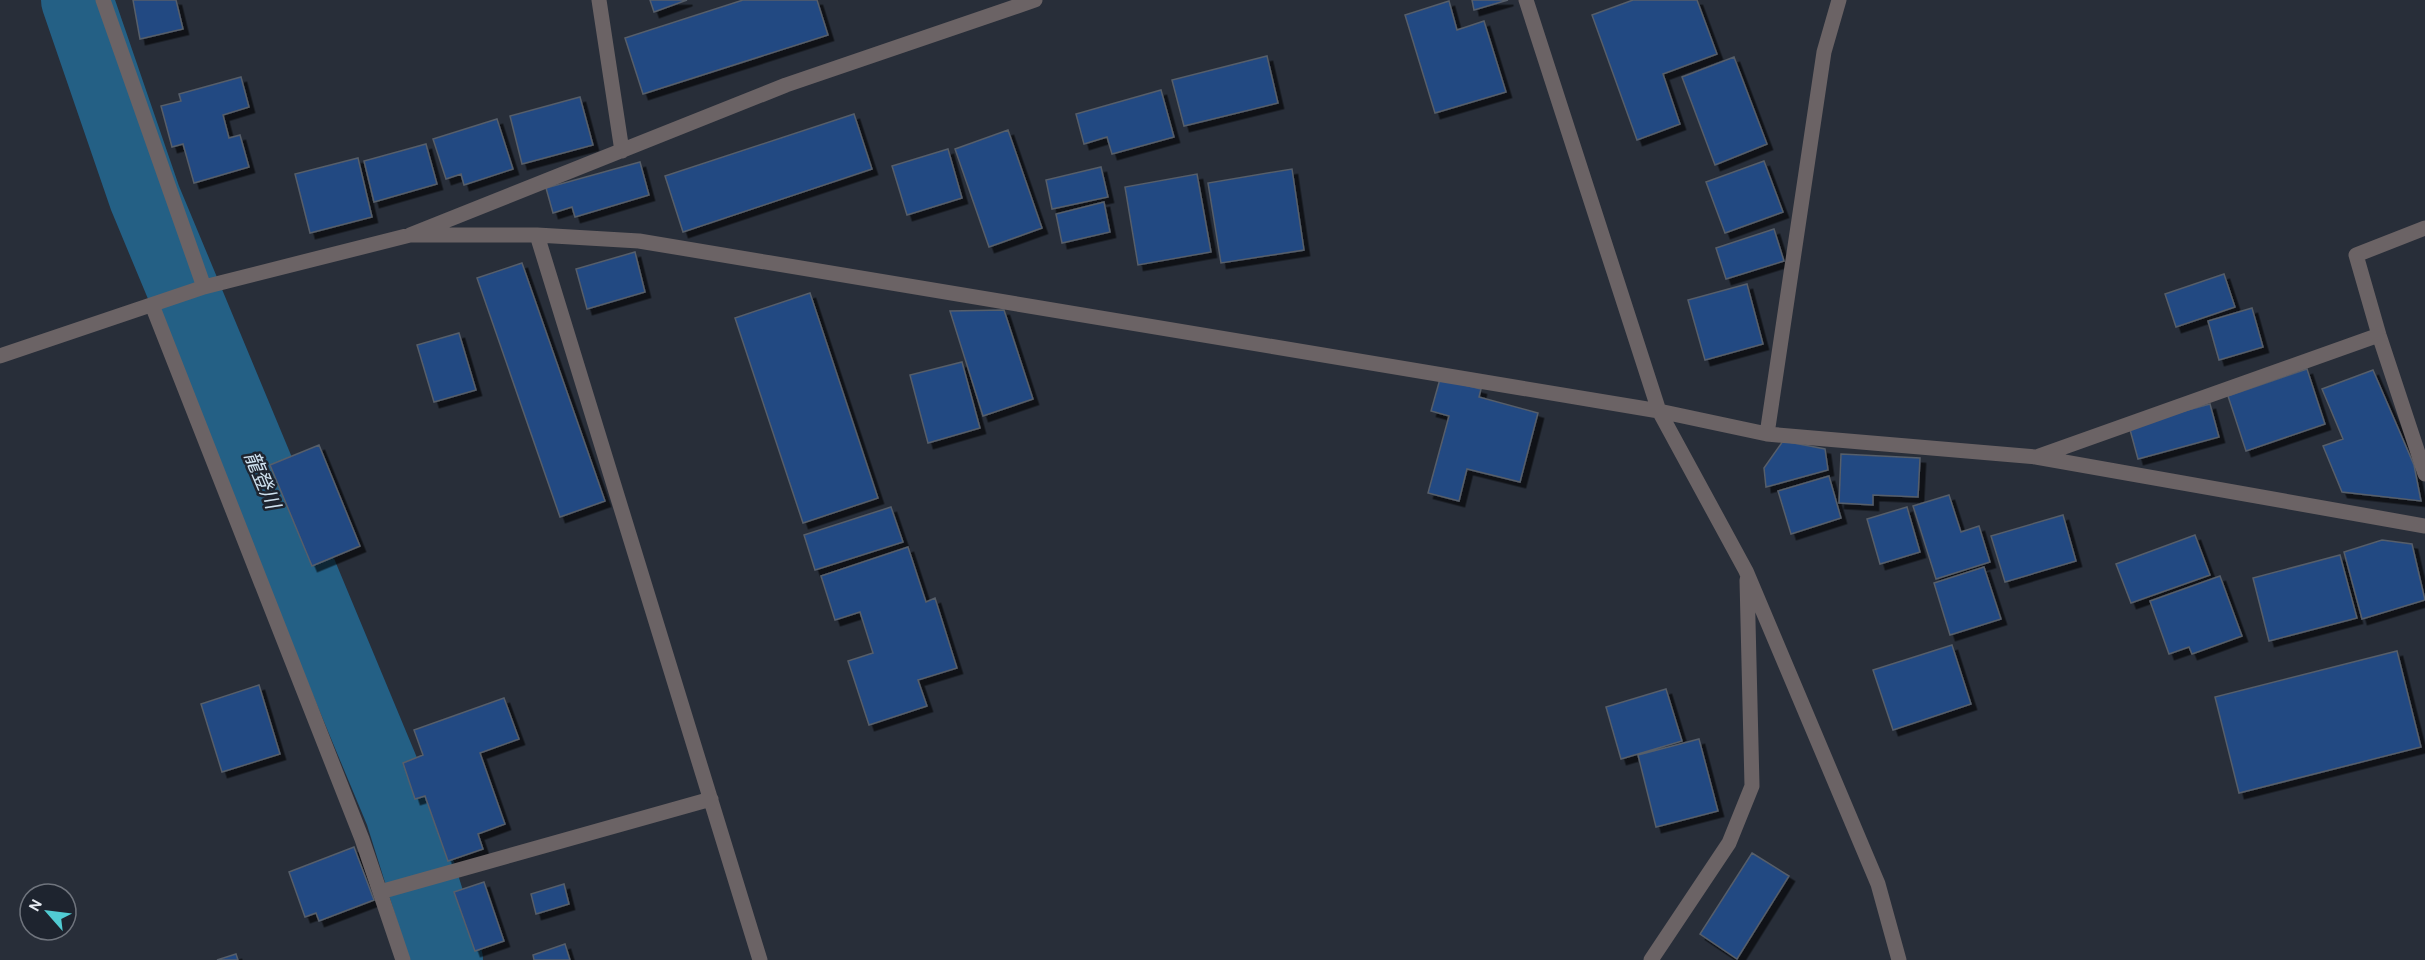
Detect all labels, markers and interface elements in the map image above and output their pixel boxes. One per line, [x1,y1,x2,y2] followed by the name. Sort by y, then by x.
[240,448,285,514] water label: 龍登川
[18,882,78,942] north arrow
[24,896,46,915] text: N

